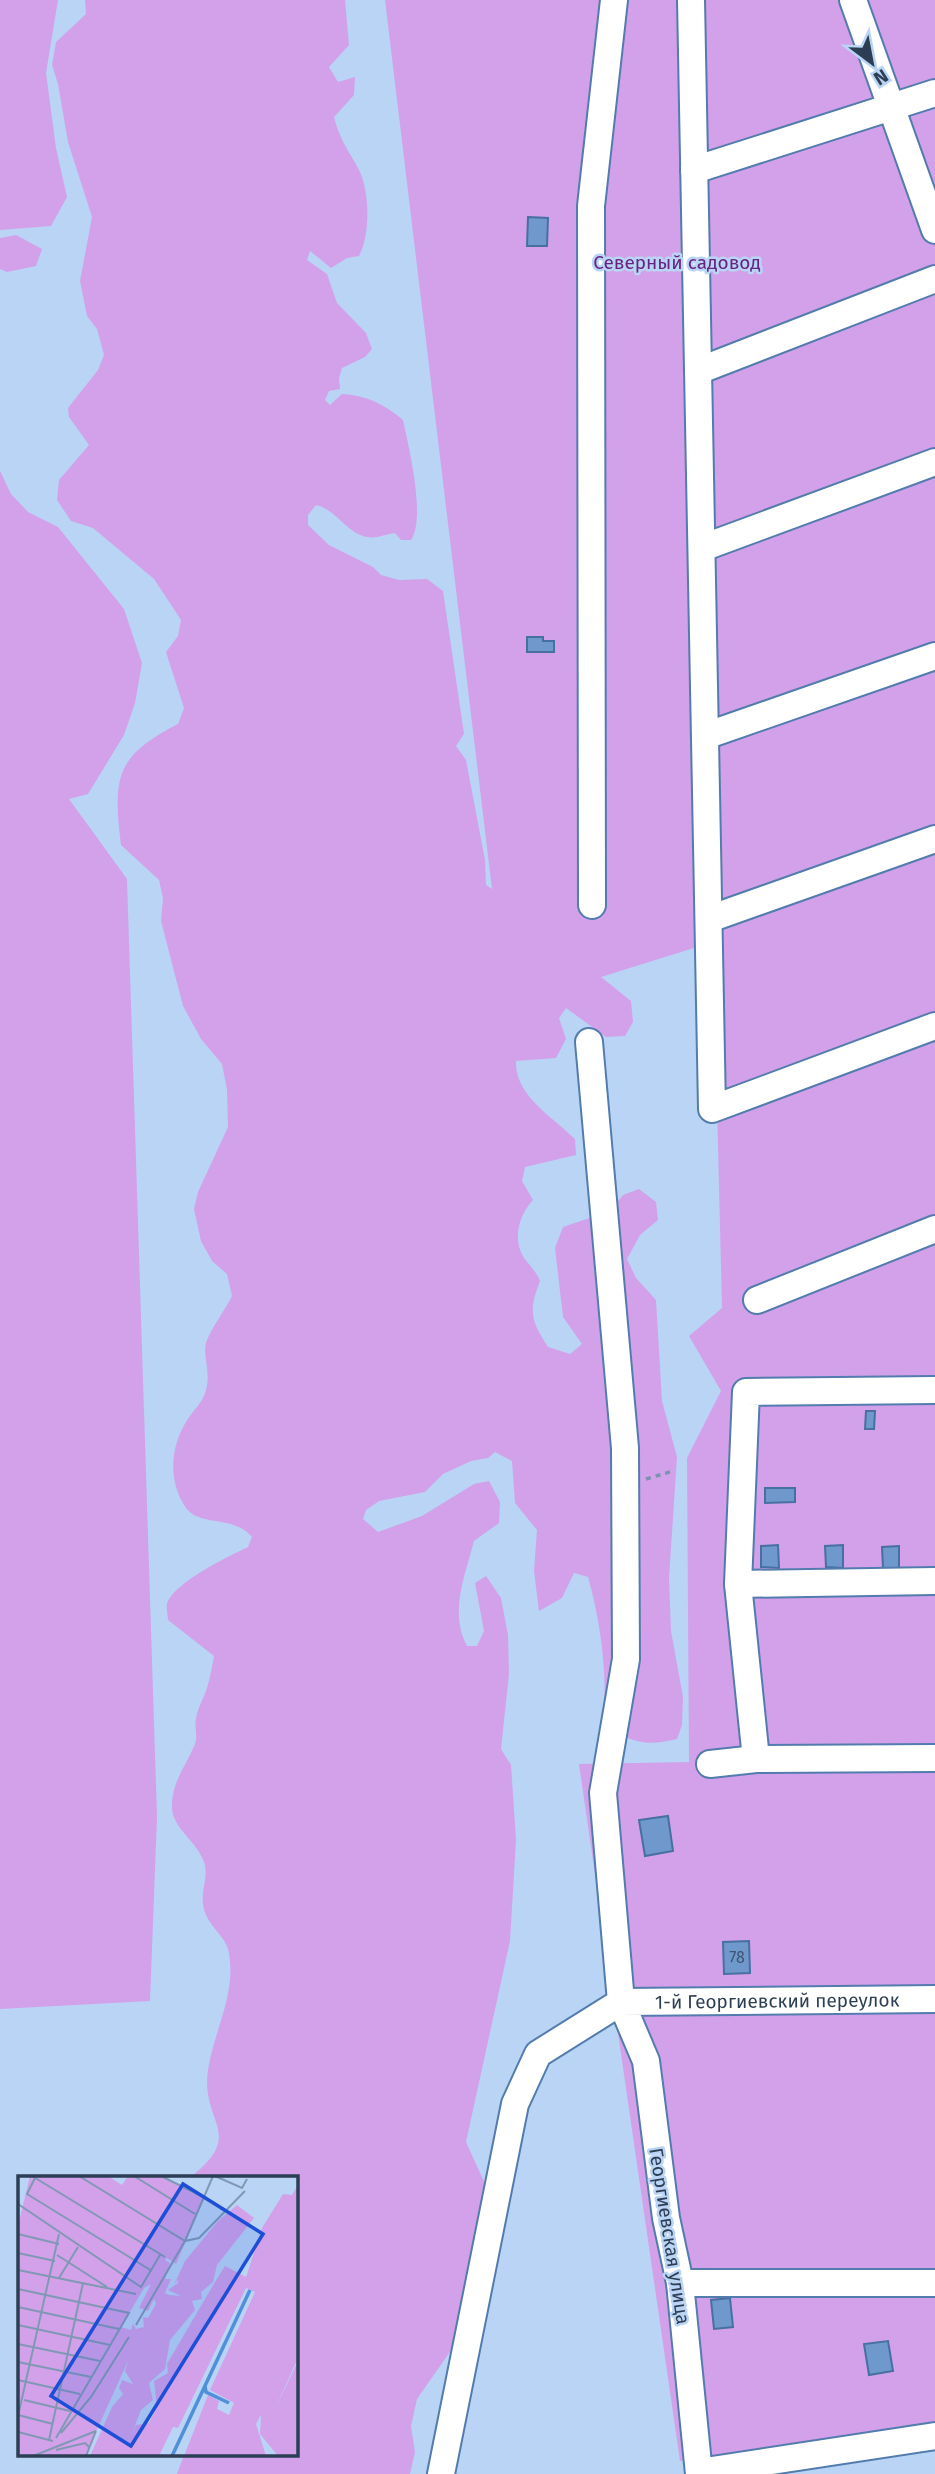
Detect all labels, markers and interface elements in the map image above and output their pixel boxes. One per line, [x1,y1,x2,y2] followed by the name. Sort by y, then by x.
[837,28,907,98] north arrow
[869,64,892,90] text: N
[593,251,761,274] park label: Северный садовод
[729,1948,745,1967] house number: 78
[655,1988,900,2014] street label: 1-й Георгиевский переулок
[644,2146,695,2326] street label: Георгиевская улица
[18,2176,298,2456] inset map

